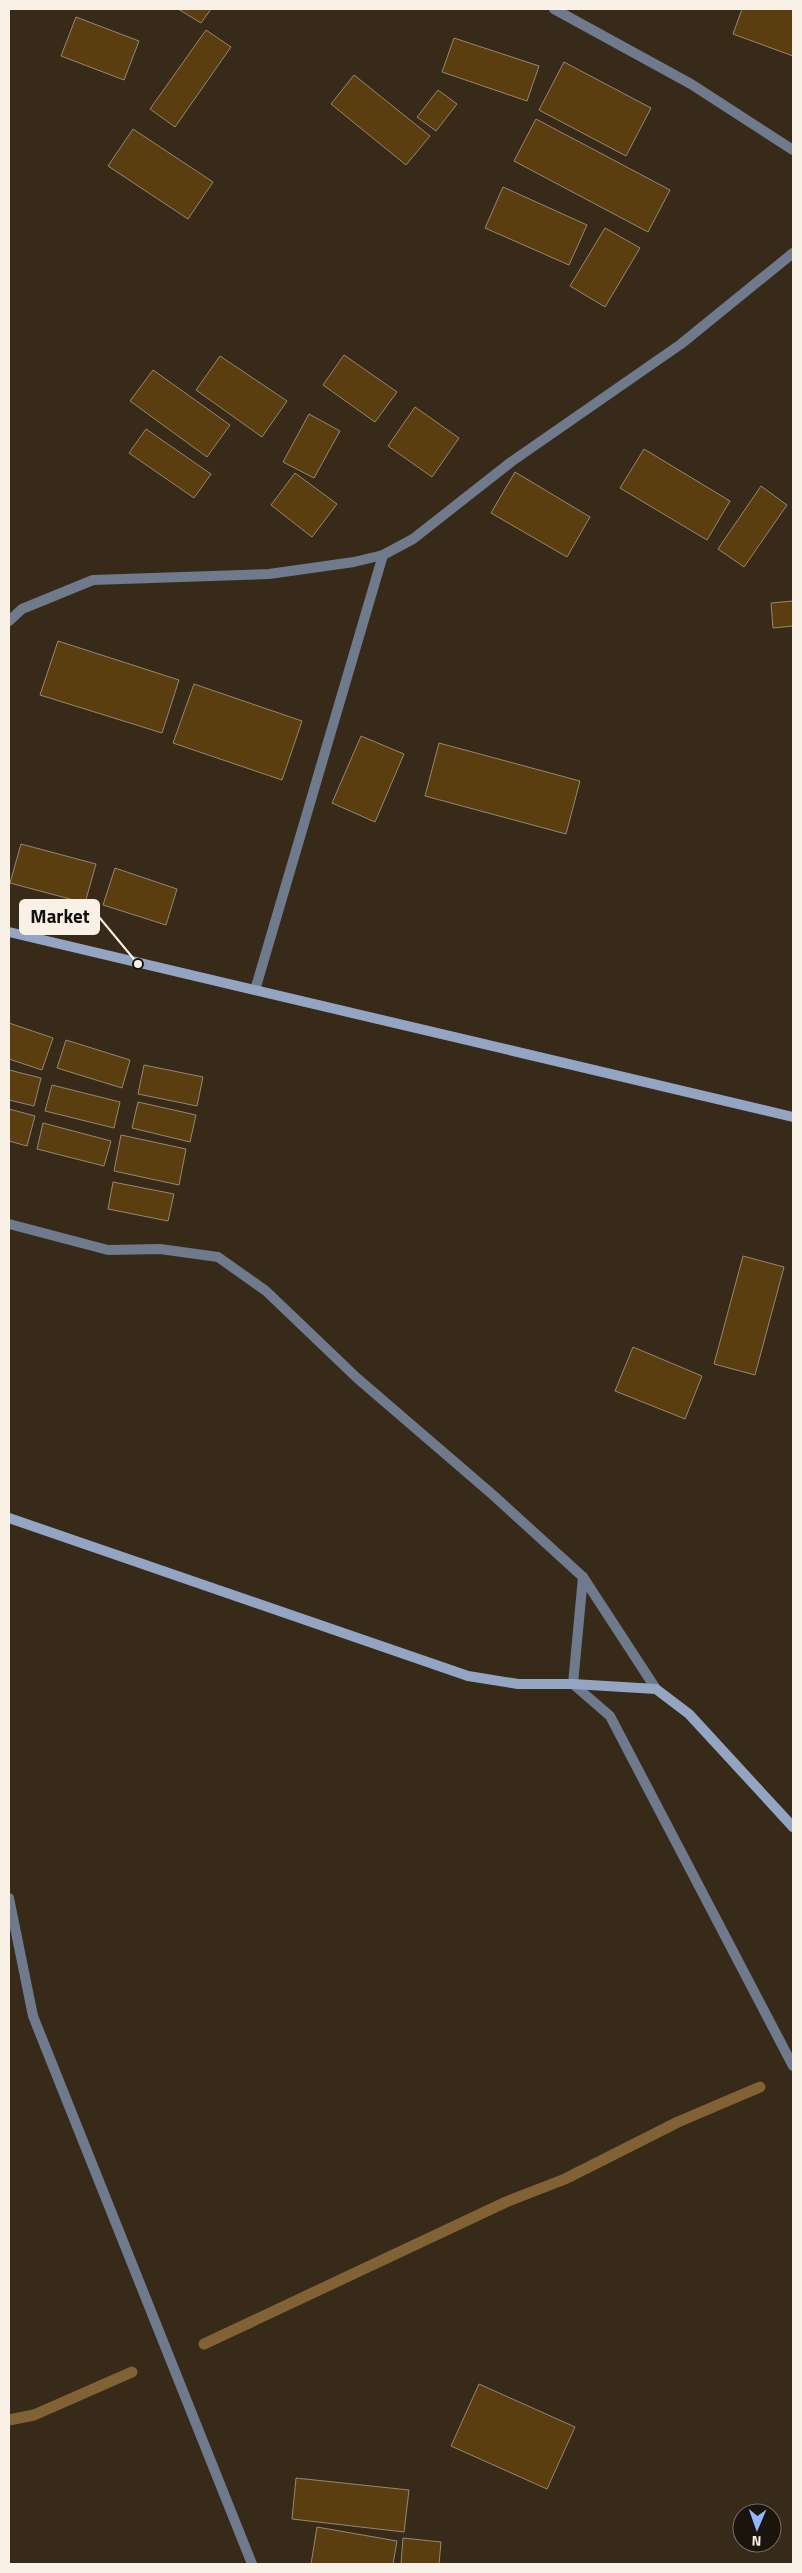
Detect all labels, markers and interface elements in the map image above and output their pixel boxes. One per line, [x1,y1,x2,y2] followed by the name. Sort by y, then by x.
[20,900,99,934] callout: Market
[30,901,90,930] text: Market
[732,2503,782,2553] north arrow
[751,2531,762,2552] text: N

